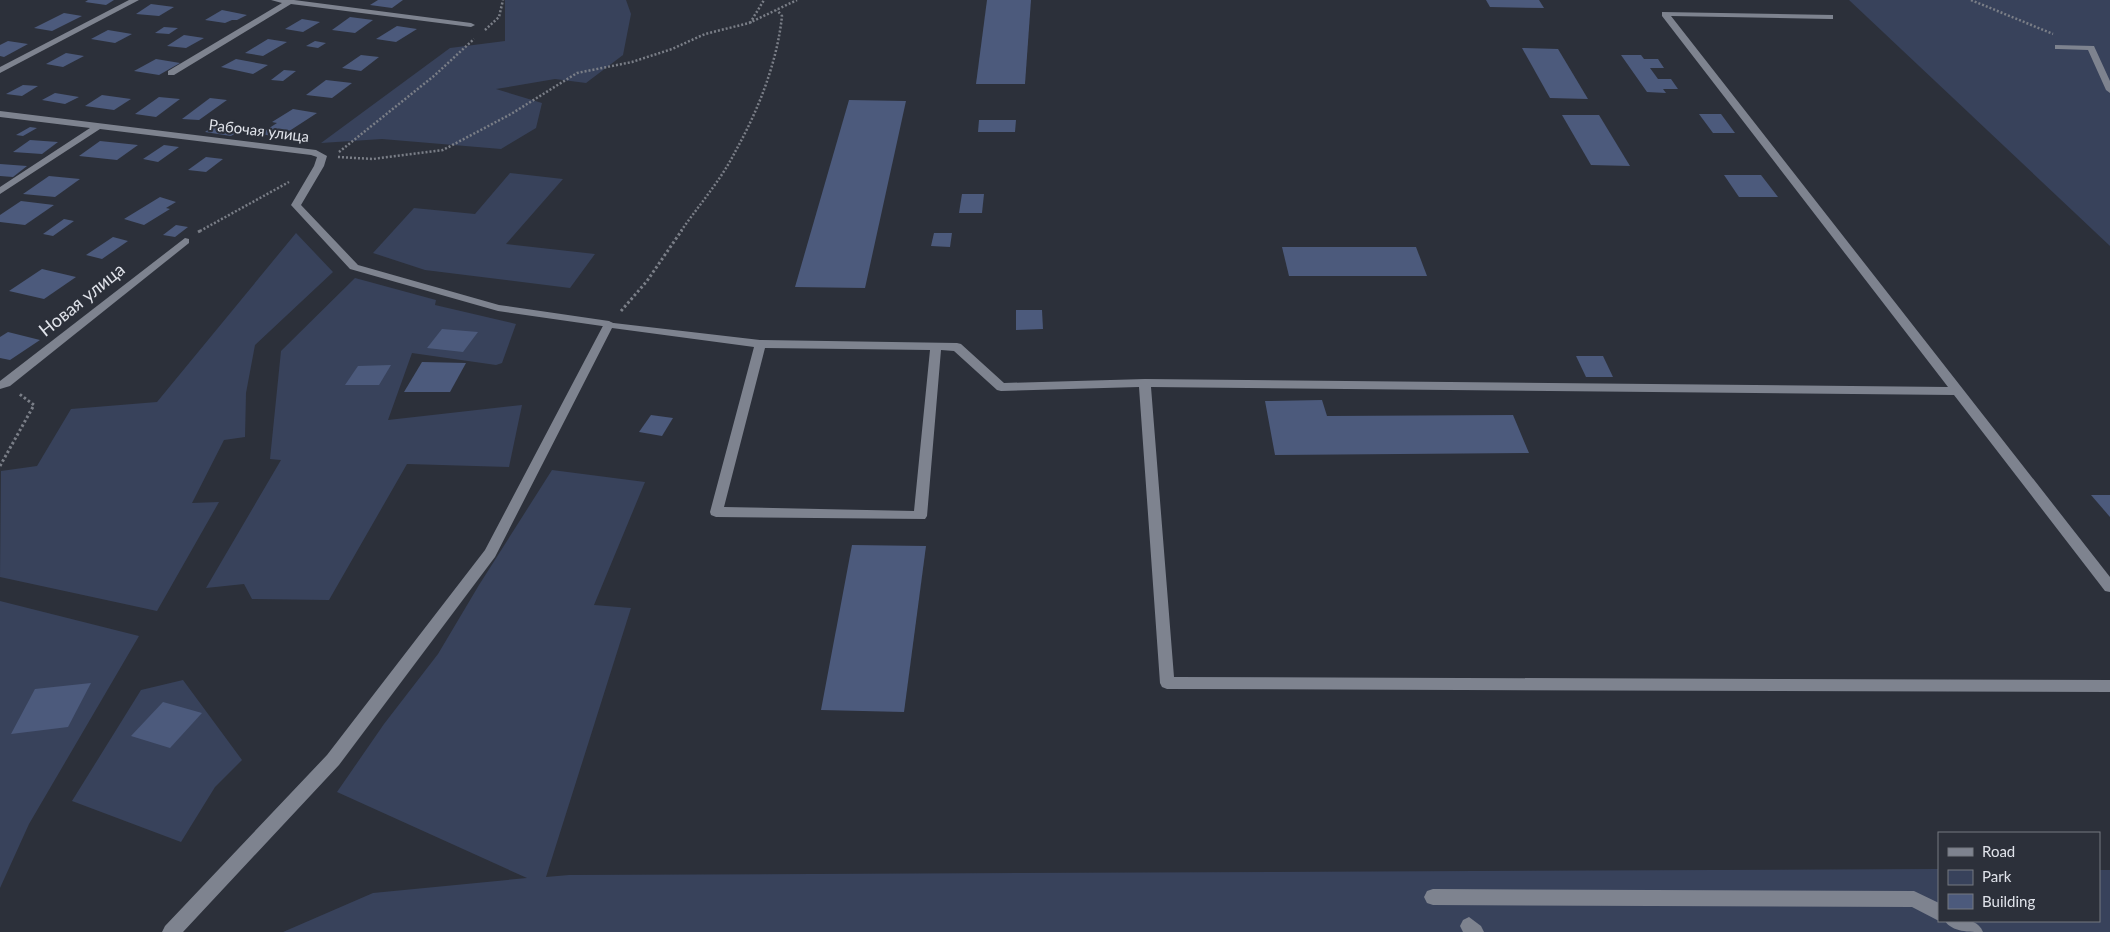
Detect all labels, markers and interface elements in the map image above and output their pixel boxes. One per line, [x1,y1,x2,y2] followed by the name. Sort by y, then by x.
[208,115,310,145] street label: Рабочая улица
[34,258,129,341] street label: Новая улица
[1938,832,2100,922] legend
[1982,842,2015,860] text: Road
[1982,867,2012,885] text: Park
[1982,892,2035,910] text: Building

